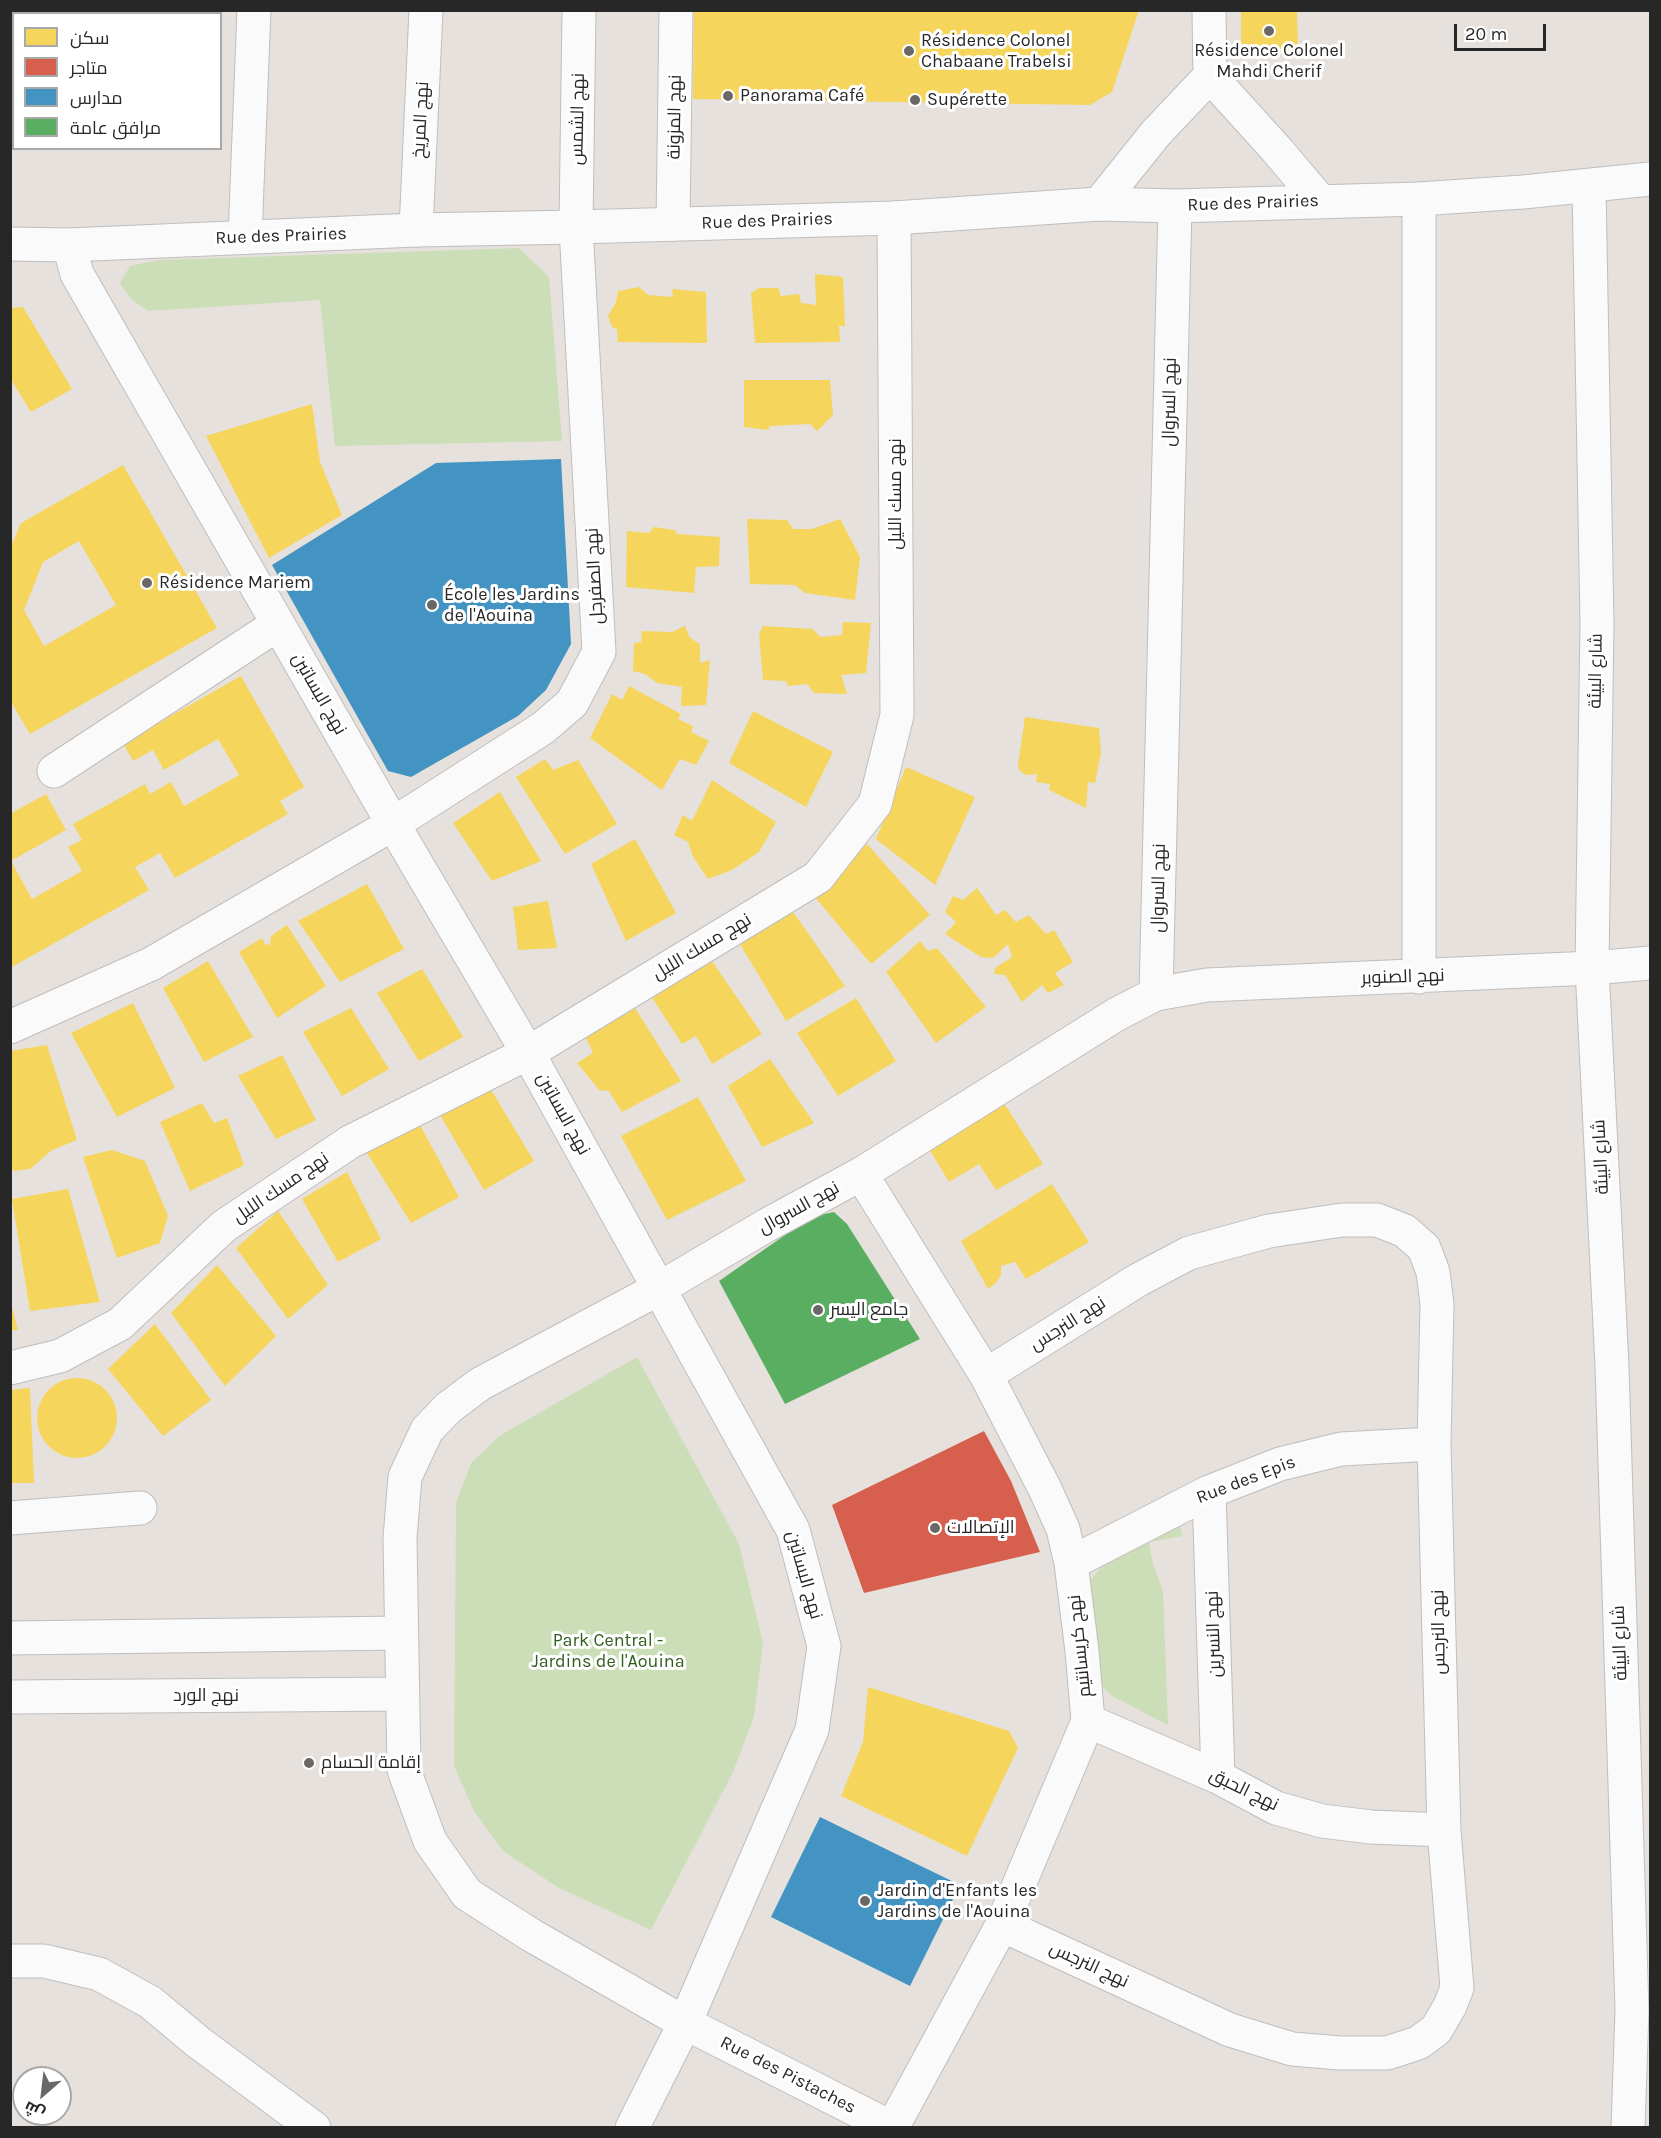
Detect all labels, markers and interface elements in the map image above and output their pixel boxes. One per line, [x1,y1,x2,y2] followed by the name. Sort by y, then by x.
[12,12,222,150] legend
[1457,12,1548,50] scale bar
[1465,23,1507,45] text: 20 m
[1262,24,1276,38] marker: Résidence Colonel Mahdi Cherif
[70,27,109,49] text: سكن
[921,30,1072,72] place label: Résidence Colonel Chabaane Trabelsi
[1194,40,1344,82] place label: Résidence Colonel Mahdi Cherif
[902,44,916,58] marker: Résidence Colonel Chabaane Trabelsi
[70,57,108,79] text: متاجر
[566,73,590,165] street label: نهج الشمس
[663,75,687,159] street label: نهج المزونة
[408,81,434,159] street label: نهج المريخ
[740,85,864,107] place label: Panorama Café
[70,87,123,109] text: مدارس
[721,89,735,103] marker: Panorama Café
[927,89,1007,111] place label: Supérette
[908,93,922,107] marker: Supérette
[70,117,161,139] text: مرافق عامة
[1187,190,1319,216] street label: Rue des Prairies
[701,208,833,234] street label: Rue des Prairies
[215,223,347,249] street label: Rue des Prairies
[1158,357,1182,447] street label: نهج السروال
[885,438,907,550] street label: نهج مسك الليل
[582,527,608,625] street label: نهج الصفرجل
[159,572,311,594] place label: Résidence Mariem
[140,576,154,590] marker: Résidence Mariem
[444,584,580,626] place label: École les Jardins de l'Aouina
[425,598,439,612] marker: École les Jardins de l'Aouina
[1585,633,1607,709] street label: شارع البيئة
[287,649,351,739] street label: نهج البساتين
[1147,843,1171,933] street label: نهج السروال
[649,909,755,985] street label: نهج مسك الليل
[1361,965,1445,989] street label: نهج الصنوبر
[532,1069,594,1159] street label: نهج البساتين
[1588,1119,1614,1195] street label: شارع البيئة
[229,1148,333,1228] street label: نهج مسك الليل
[755,1177,843,1239] street label: نهج السروال
[1026,1292,1110,1356] street label: نهج النرجس
[830,1299,908,1321] place label: جامع اليسر
[811,1303,825,1317] marker: جامع اليسر
[1193,1451,1299,1509] street label: Rue des Epis
[947,1517,1015,1539] place label: الإتصالات
[928,1521,942,1535] marker: الإتصالات
[781,1528,827,1622] street label: نهج البساتين
[1427,1589,1451,1675] street label: نهج النرجس
[1202,1590,1226,1678] street label: نهج النسرين
[1064,1594,1096,1698] street label: نهج كريسانتيم
[1608,1605,1632,1681] street label: شارع البيئة
[531,1630,685,1672] park label: Park Central - Jardins de l'Aouina
[173,1685,239,1707] street label: نهج الورد
[321,1752,421,1774] place label: إقامة الحسام
[302,1756,316,1770] marker: إقامة الحسام
[1206,1764,1282,1816] street label: نهج الحبق
[877,1880,1037,1922] place label: Jardin d'Enfants les Jardins de l'Aouina
[858,1894,872,1908] marker: Jardin d'Enfants les Jardins de l'Aouina
[1046,1937,1132,1993] street label: نهج النرجس
[717,2031,859,2119] street label: Rue des Pistaches
[12,2066,72,2126] north arrow
[21,2097,48,2124] text: ش

